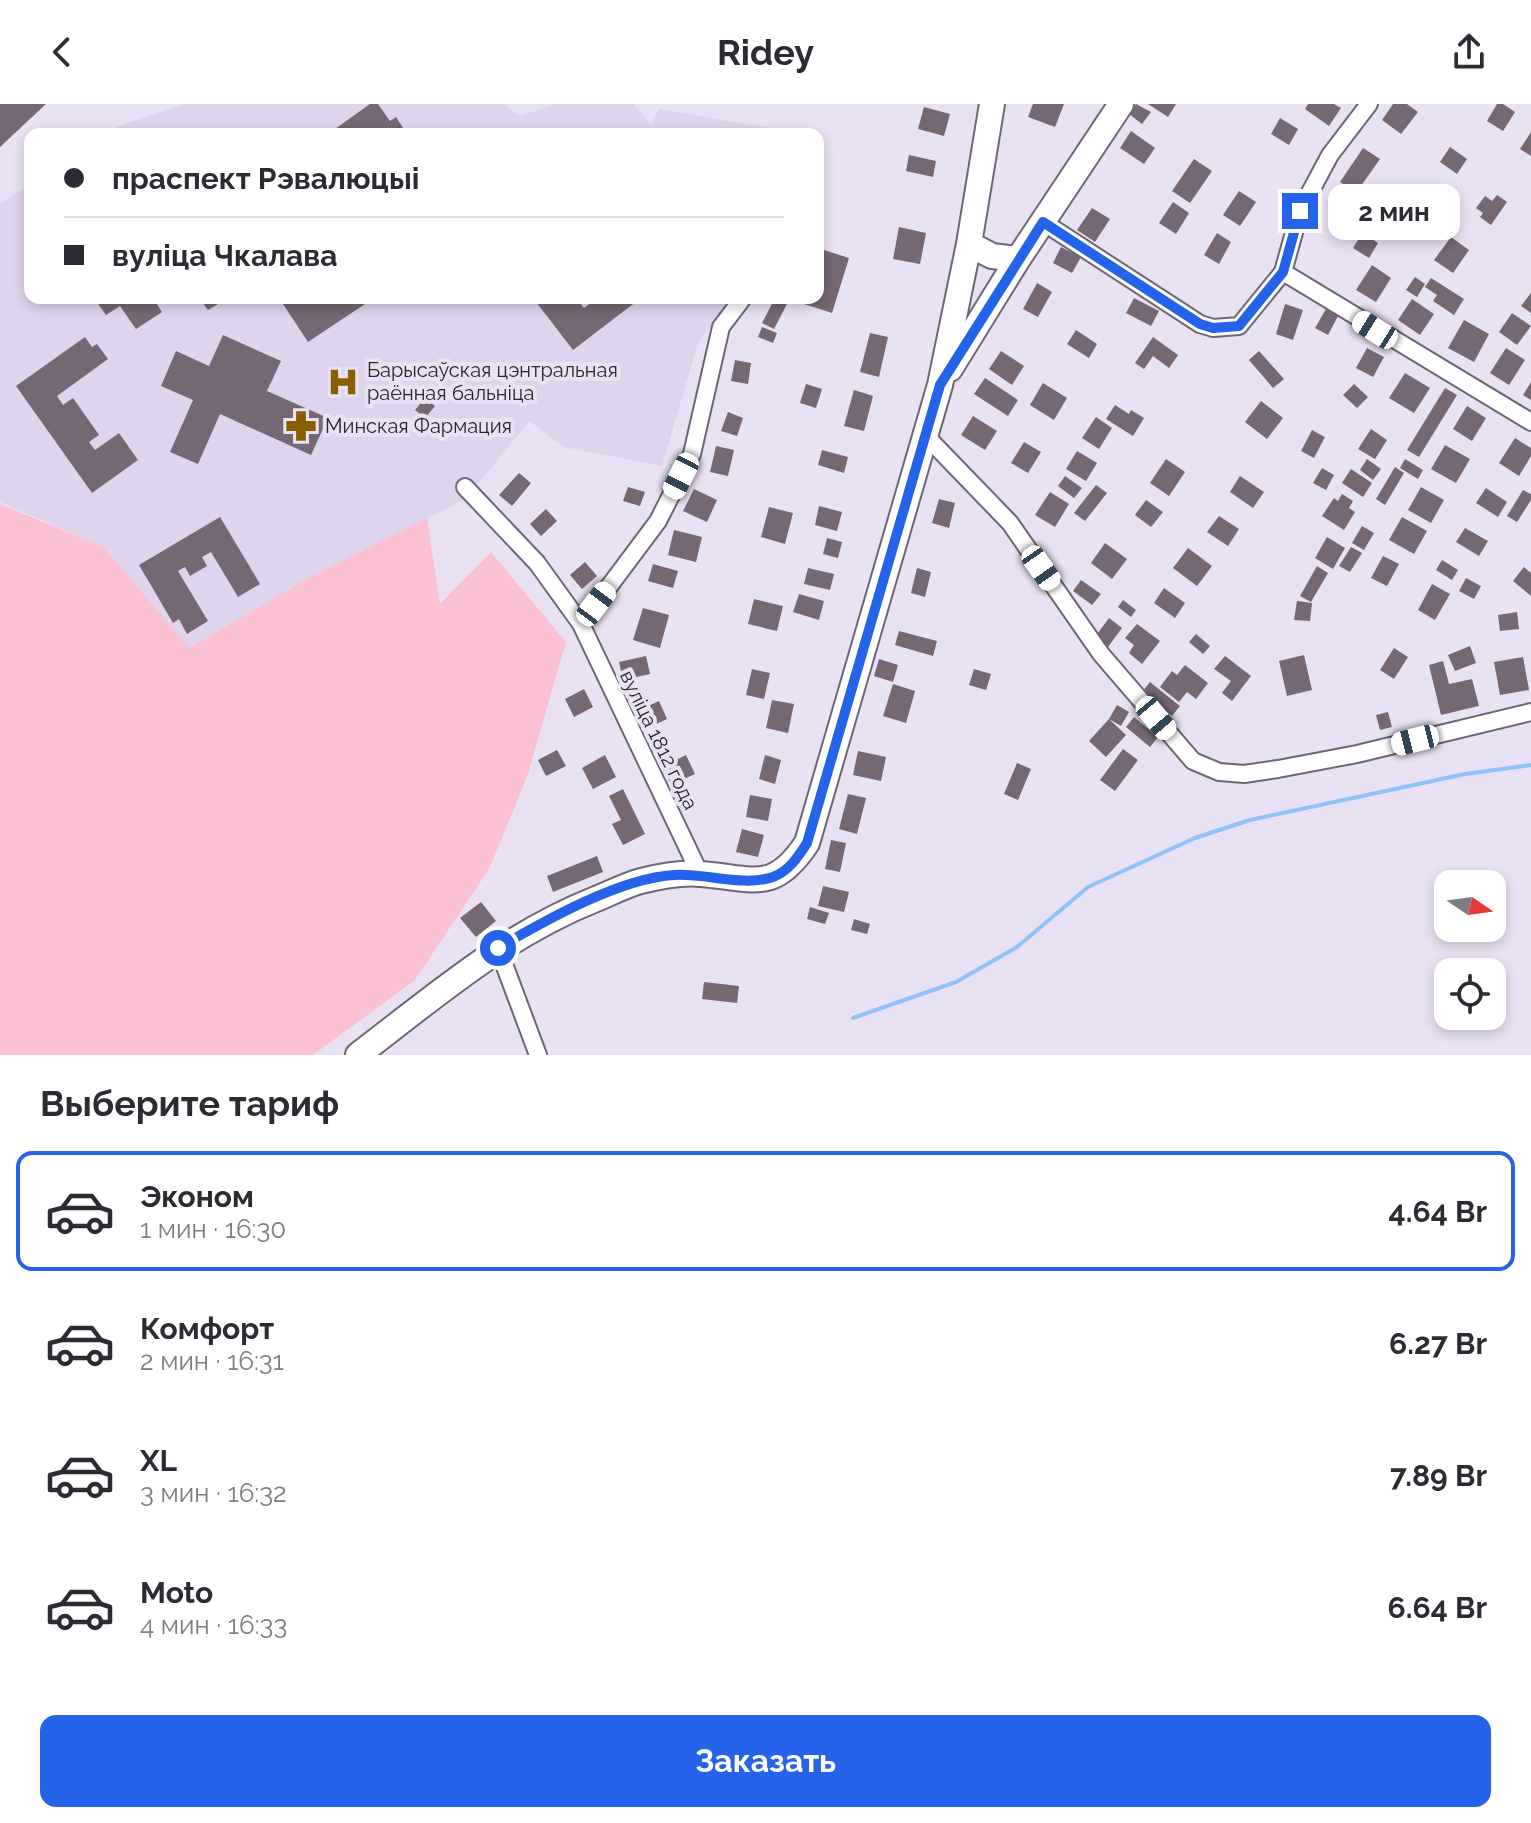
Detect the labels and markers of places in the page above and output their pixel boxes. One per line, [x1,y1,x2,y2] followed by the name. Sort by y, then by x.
[367,358,618,405] place label: Барысаўская цэнтральная раённая бальніца
[326,365,360,399] hospital icon: Барысаўская цэнтральная раённая бальніца
[284,409,318,443] pharmacy icon: Минская Фармация
[325,414,512,438] place label: Минская Фармация

